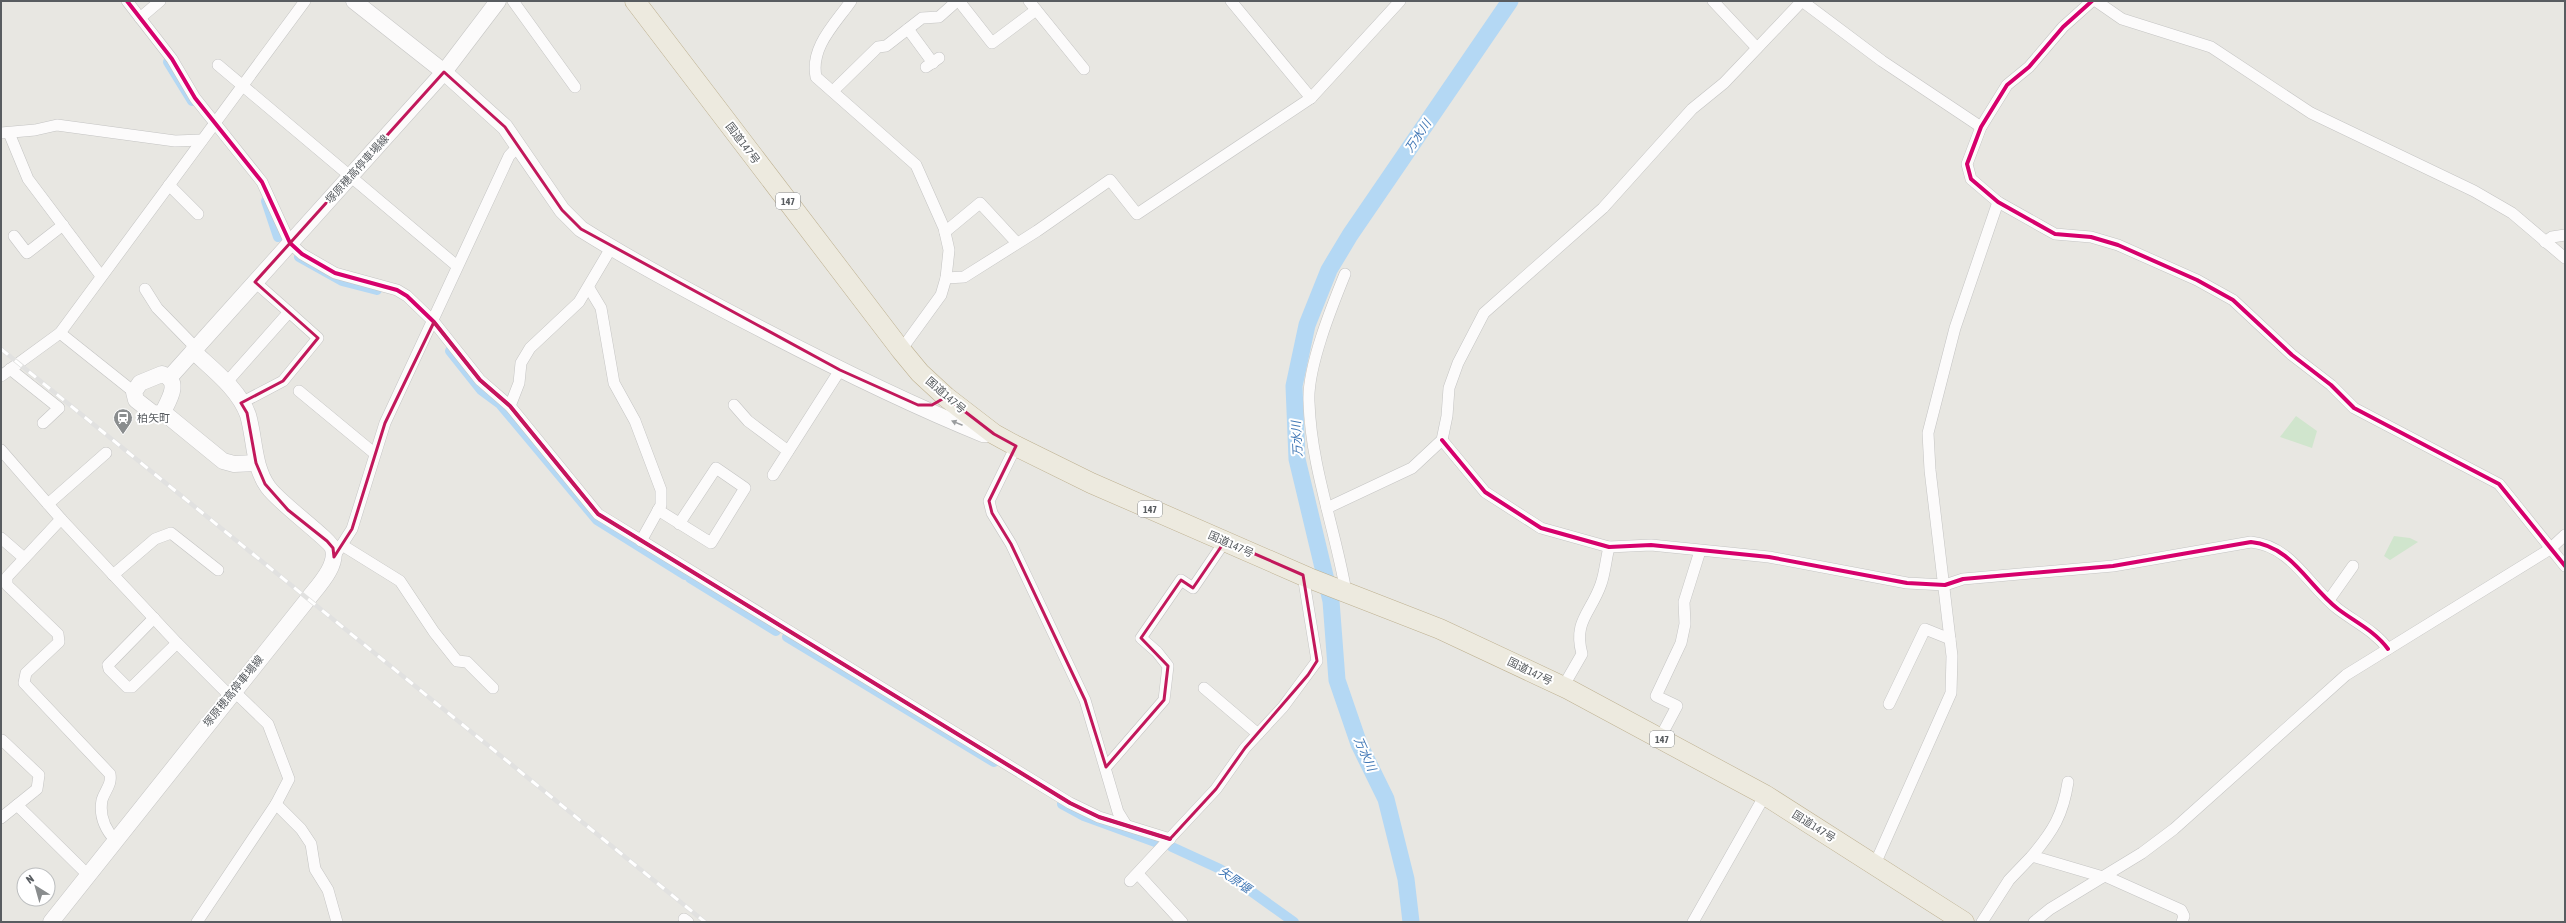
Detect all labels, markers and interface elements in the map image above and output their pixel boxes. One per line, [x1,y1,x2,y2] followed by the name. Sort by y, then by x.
[1402,116,1435,155] water label: 万水川
[724,120,762,166] street label: 国道147号
[323,132,391,206] street label: 塚原穂高停車場線
[776,193,800,209] road number: 147
[924,375,968,415] street label: 国道147号
[112,407,134,435] station icon: 柏矢町
[137,412,170,424] place label: 柏矢町
[1289,419,1305,457] water label: 万水川
[951,420,963,426] one-way arrow
[1138,501,1162,517] road number: 147
[1206,529,1256,559] street label: 国道147号
[201,653,265,729] street label: 塚原穂高停車場線
[1506,655,1554,687] street label: 国道147号
[1650,731,1674,747] road number: 147
[1351,735,1380,775] water label: 万水川
[1790,808,1838,844] street label: 国道147号
[1216,864,1255,897] water label: 矢原堰
[16,867,56,907] north arrow
[24,872,36,886] text: N

